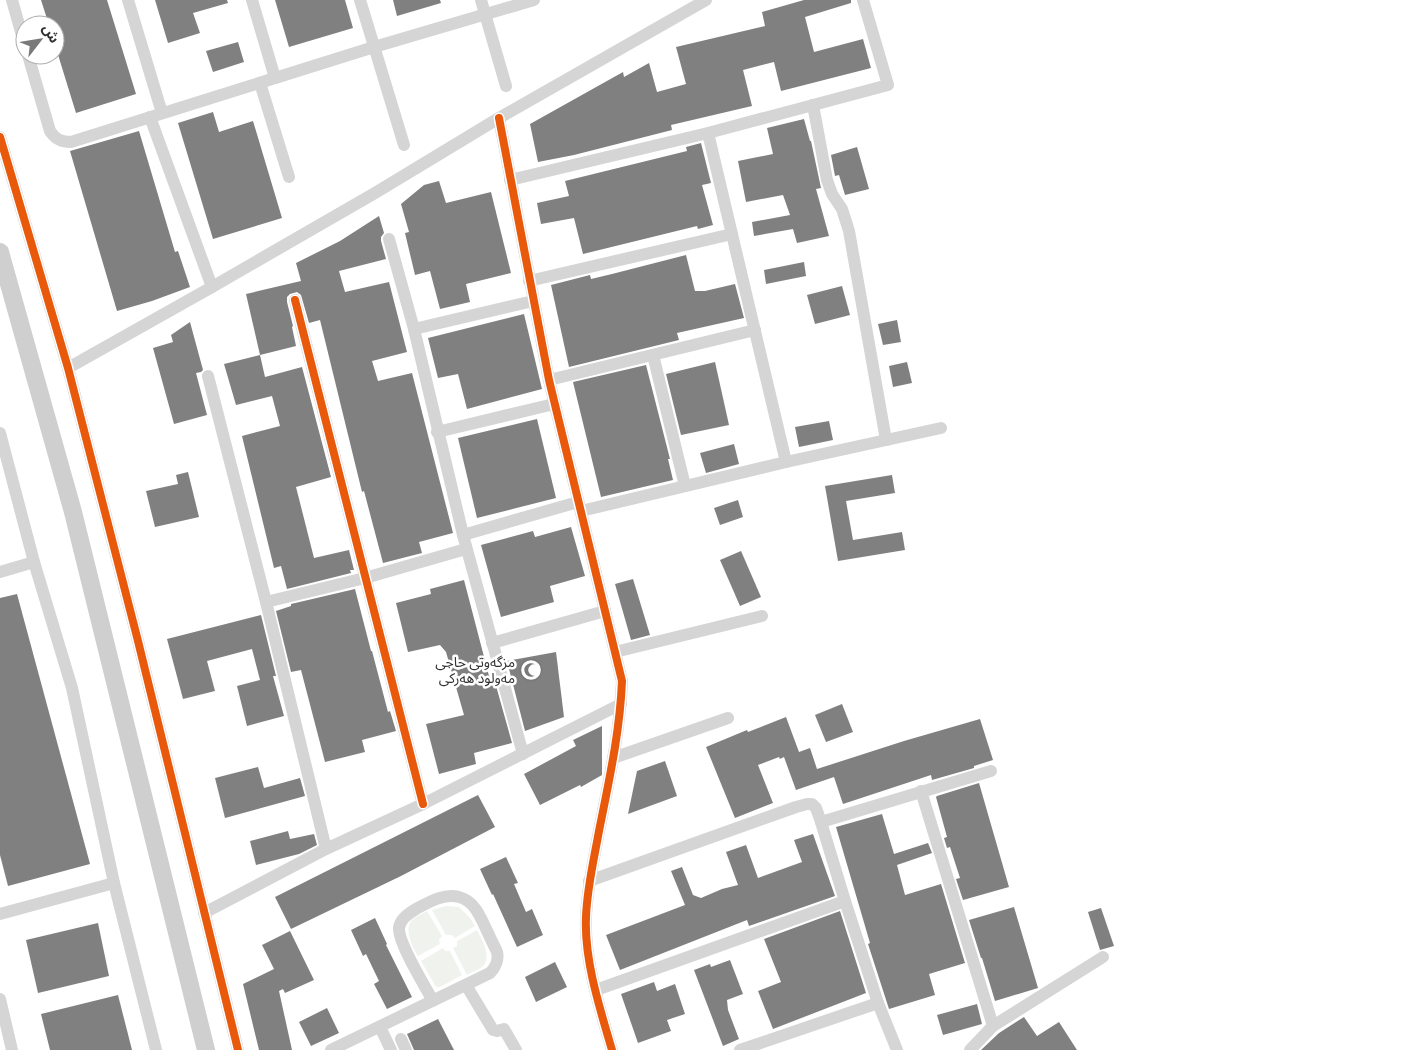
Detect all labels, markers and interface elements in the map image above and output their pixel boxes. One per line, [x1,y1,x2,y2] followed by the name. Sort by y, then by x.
[15,15,65,65] north arrow
[38,21,63,46] text: ش
[435,654,515,687] place label: مزگەوتی حاجی مەولود هەرکی
[519,658,543,682] mosque icon: مزگەوتی حاجی مەولود هەرکی

